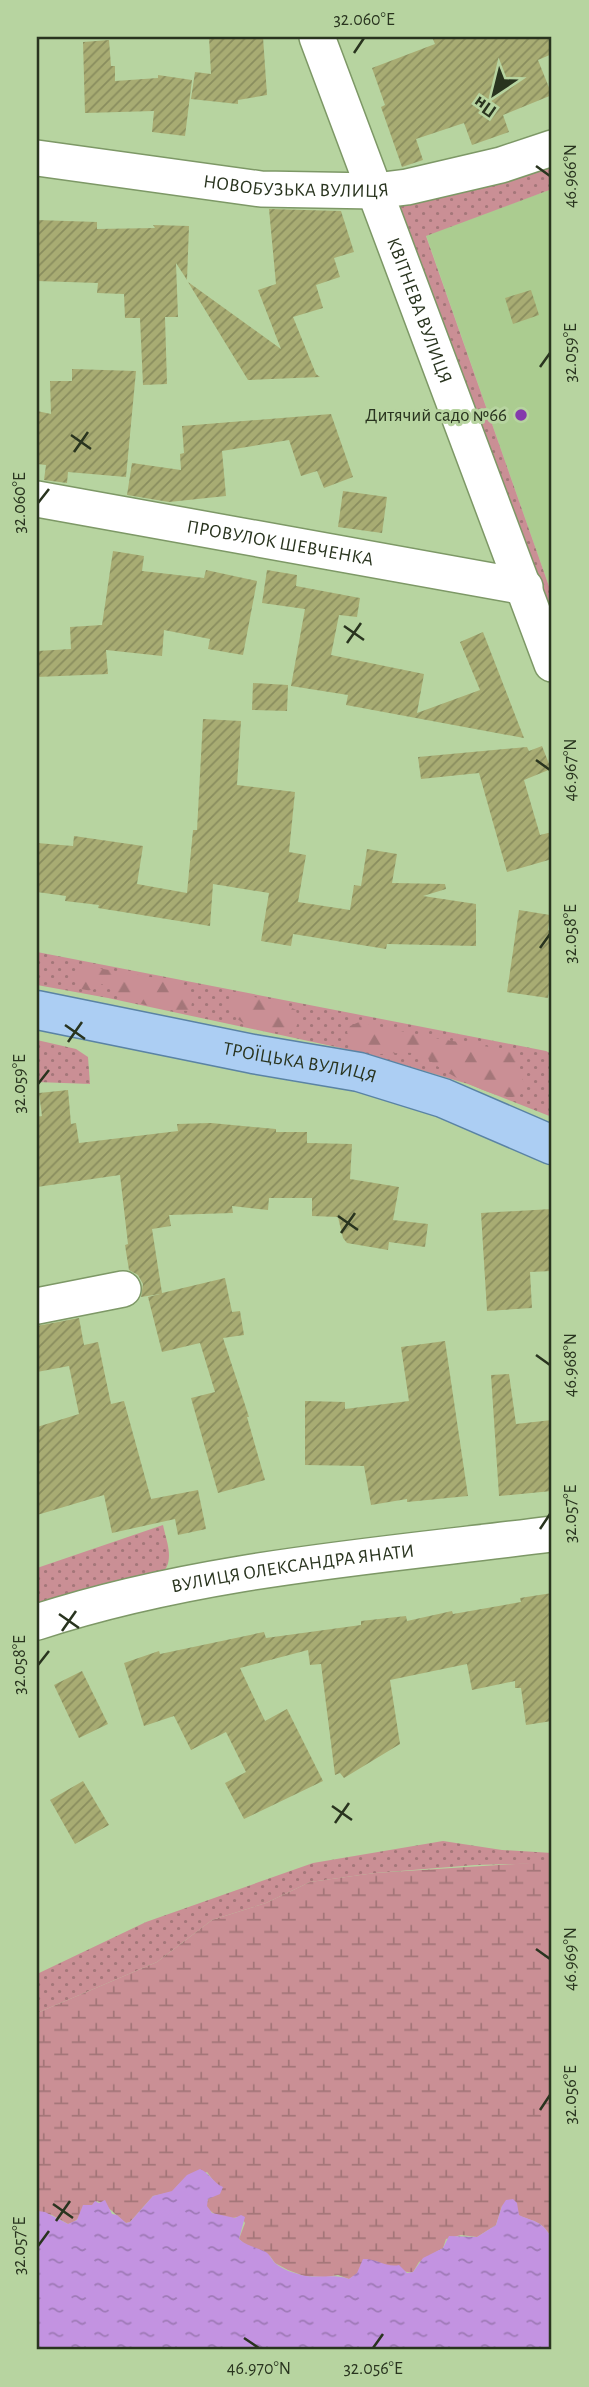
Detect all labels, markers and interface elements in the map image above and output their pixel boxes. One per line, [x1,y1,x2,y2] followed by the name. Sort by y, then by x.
[333,11,395,29] text: 32.060°E
[460,60,530,130] north arrow
[470,92,500,121] text: Пн
[562,144,580,208] text: 46.966°N
[202,172,390,201] street label: НОВОБУЗЬКА ВУЛИЦЯ
[384,235,455,386] street label: КВІТНЕВА ВУЛИЦЯ
[562,323,580,383] text: 32.059°E
[365,406,507,425] place label: Дитячий садо №66
[513,407,529,423] marker: Дитячий садо №66
[11,472,29,534] text: 32.060°E
[185,517,375,569] street label: ПРОВУЛОК ШЕВЧЕНКА
[562,738,580,802] text: 46.967°N
[562,904,580,964] text: 32.058°E
[221,1039,379,1086] street label: ТРОЇЦЬКА ВУЛИЦЯ
[11,1054,29,1114] text: 32.059°E
[562,1333,580,1397] text: 46.968°N
[562,1485,580,1543] text: 32.057°E
[170,1541,415,1596] street label: ВУЛИЦЯ ОЛЕКСАНДРА ЯНАТИ
[11,1635,29,1695] text: 32.058°E
[562,1927,580,1991] text: 46.969°N
[562,2065,580,2125] text: 32.056°E
[11,2217,29,2275] text: 32.057°E
[227,2360,291,2378] text: 46.970°N
[343,2360,403,2378] text: 32.056°E

